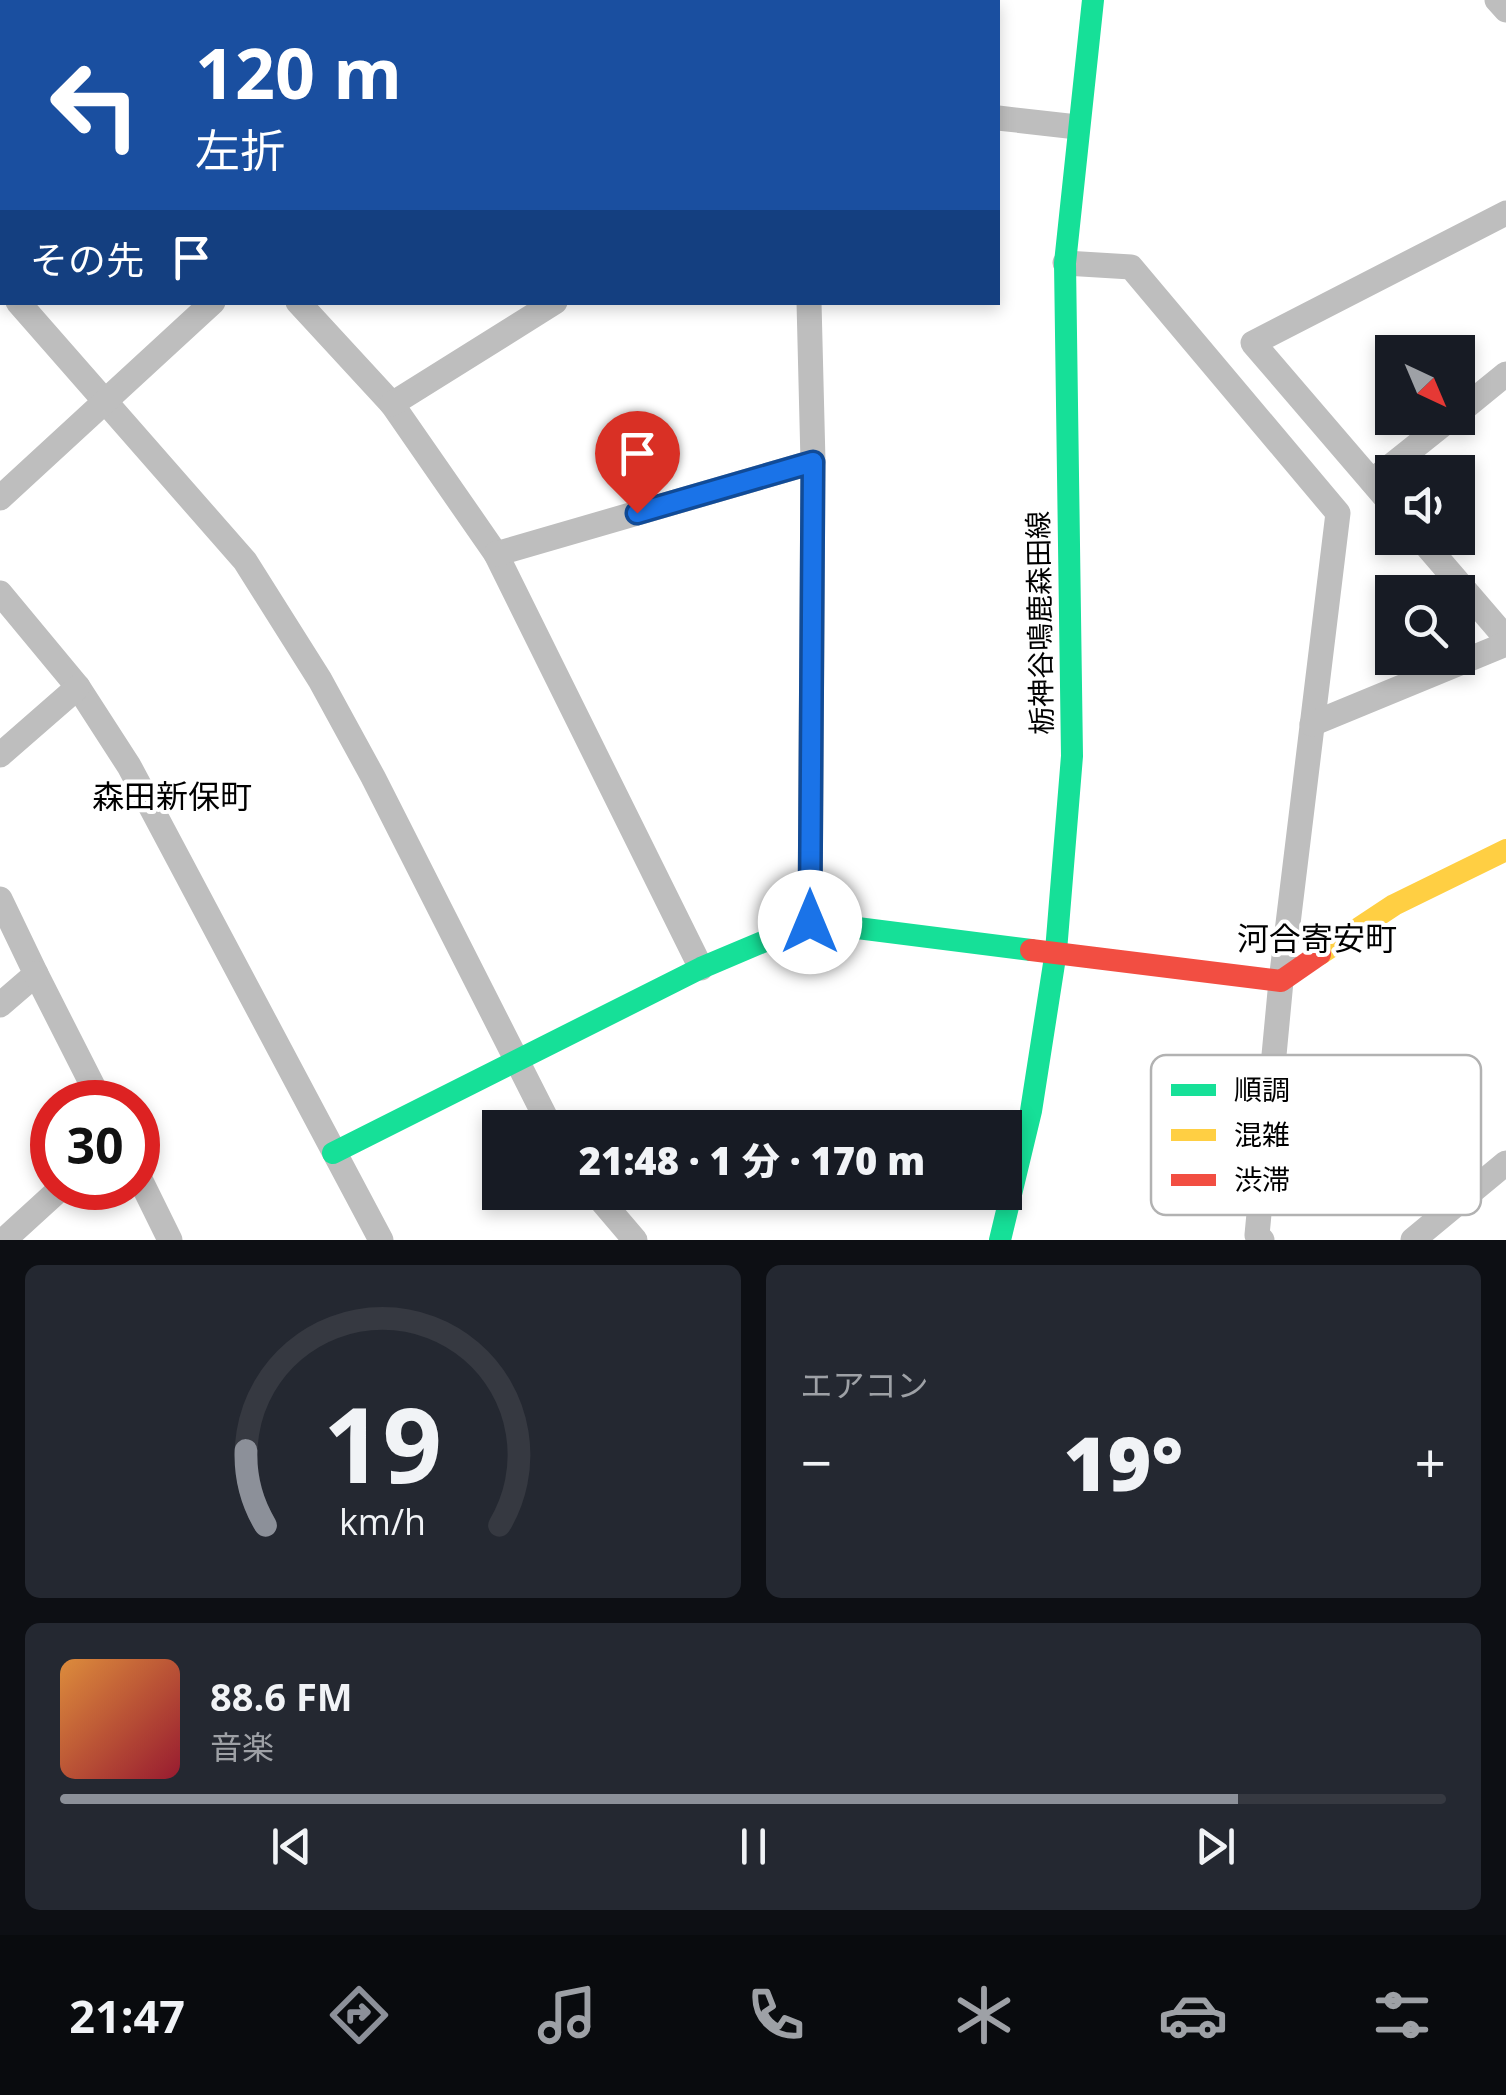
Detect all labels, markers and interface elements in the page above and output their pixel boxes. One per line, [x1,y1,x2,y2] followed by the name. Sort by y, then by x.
[195,24,402,120] text: 120 m
[30,40,160,170] icon: left
[195,119,285,180] text: 左折
[164,230,219,285] icon: arrive
[30,233,144,285] text: その先
[1375,335,1475,435] north arrow
[1375,335,1475,675] map controls
[595,411,680,514] pin
[610,426,665,481] icon: arrive
[1375,455,1475,555] button: sound
[1018,511,1060,735] street label: 栃神谷鳴鹿森田線
[1375,575,1475,675] button: search
[92,774,252,817] district label: 森田新保町
[758,870,862,974] position arrow
[1237,916,1397,959] district label: 河合寄安町
[1151,1055,1481,1215] legend
[1234,1070,1290,1108] text: 順調
[30,1080,160,1210] speed limit sign: 30
[1234,1115,1290,1153] text: 混雑
[579,1134,925,1186] text: 21:48 · 1 分 · 170 m
[1234,1160,1290,1198] text: 渋滞
[801,1363,929,1406] text: エアコン
[323,1372,442,1513] text: 19
[1063,1411,1183,1513] text: 19°
[801,1424,832,1499] text: −
[1415,1424,1446,1499] text: +
[339,1497,426,1545] text: km/h
[210,1670,353,1722] text: 88.6 FM
[210,1725,274,1768] text: 音楽
[264,1819,319,1874] icon: previous
[726,1819,781,1874] icon: pause
[1188,1819,1243,1874] icon: next
[324,1980,394,2050] icon: directions
[532,1980,602,2050] icon: music
[741,1980,811,2050] icon: phone
[949,1980,1019,2050] icon: climate
[1158,1980,1228,2050] icon: car
[1367,1980,1437,2050] icon: filters
[69,1985,185,2046] text: 21:47

